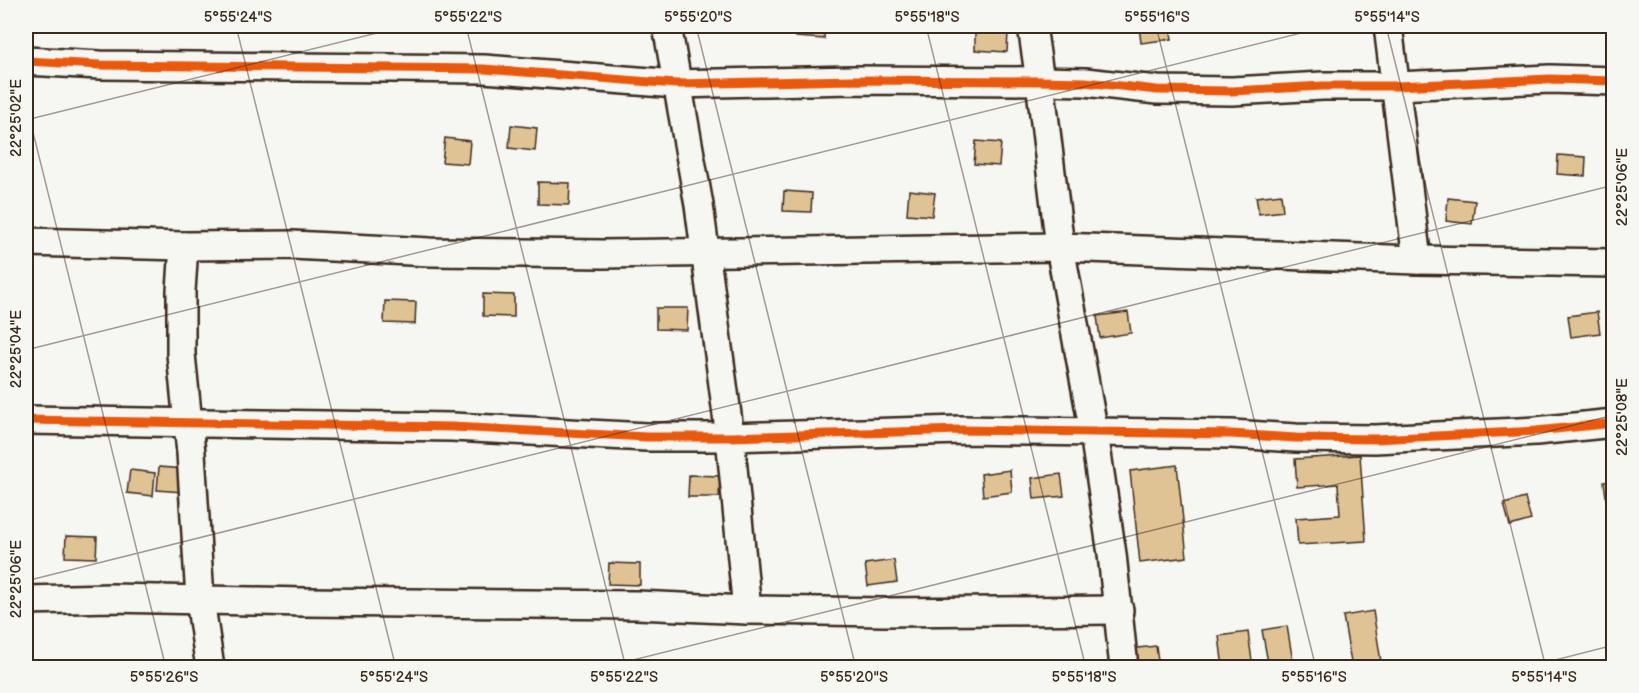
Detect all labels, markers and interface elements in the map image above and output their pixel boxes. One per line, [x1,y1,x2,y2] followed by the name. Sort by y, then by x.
[204,8,272,27] text: 5°55'24"S
[434,8,502,27] text: 5°55'22"S
[664,8,732,27] text: 5°55'20"S
[894,8,960,27] text: 5°55'18"S
[1124,8,1190,27] text: 5°55'16"S
[1354,8,1420,27] text: 5°55'14"S
[7,79,26,157] text: 22°25'02"E
[1613,148,1632,226] text: 22°25'06"E
[7,310,26,388] text: 22°25'04"E
[1613,378,1632,456] text: 22°25'08"E
[7,540,26,618] text: 22°25'06"E
[130,668,198,687] text: 5°55'26"S
[360,668,428,687] text: 5°55'24"S
[590,668,658,687] text: 5°55'22"S
[820,668,888,687] text: 5°55'20"S
[1051,668,1117,687] text: 5°55'18"S
[1281,668,1347,687] text: 5°55'16"S
[1511,668,1577,687] text: 5°55'14"S

